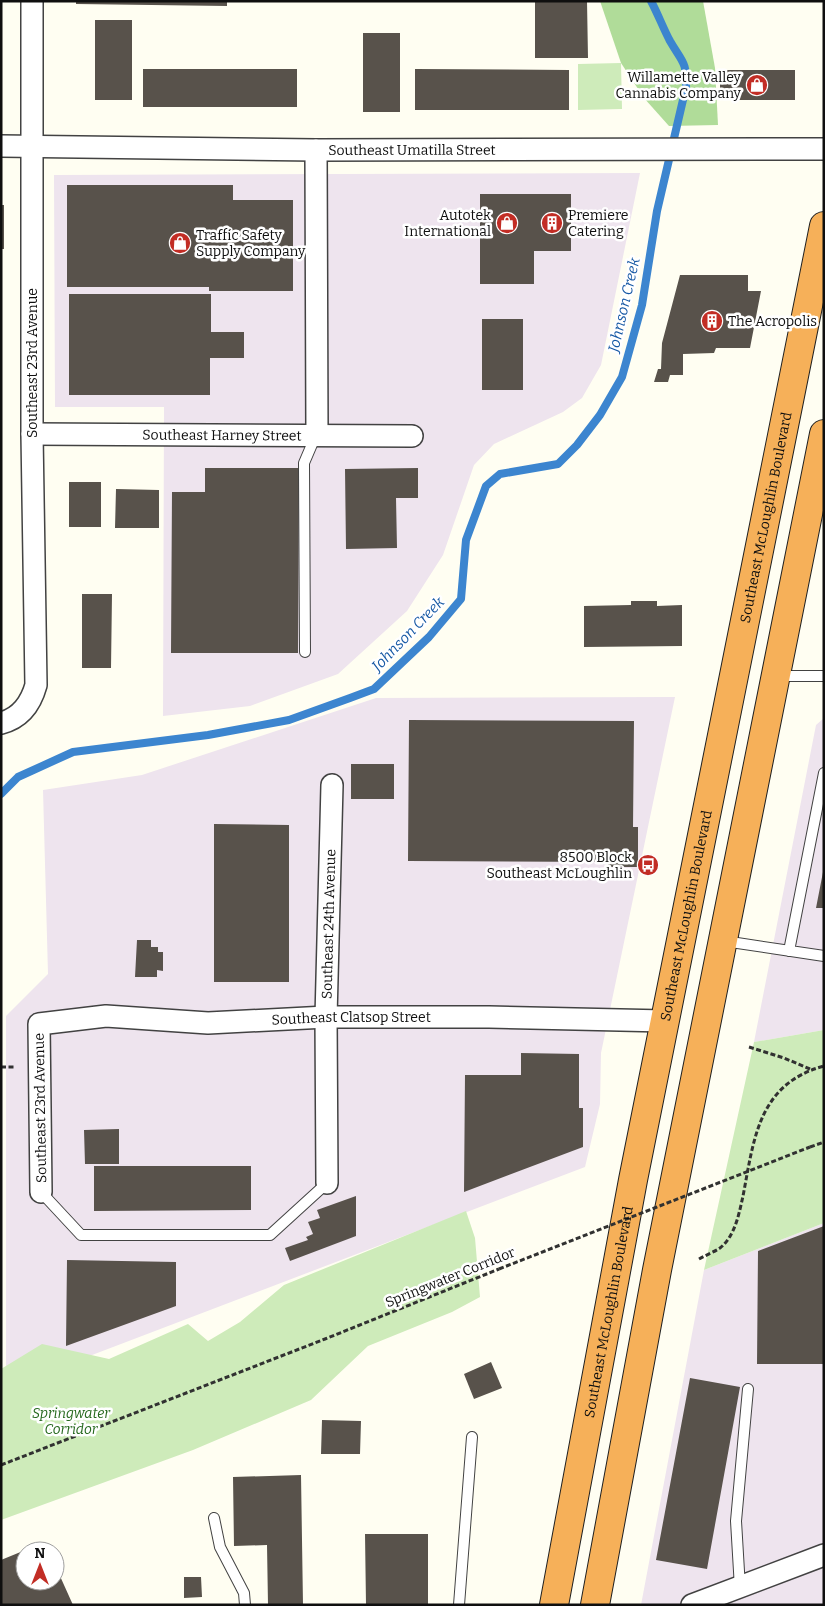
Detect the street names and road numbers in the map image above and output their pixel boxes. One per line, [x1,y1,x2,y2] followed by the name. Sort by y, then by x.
[328,142,496,159] street label: Southeast Umatilla Street
[24,288,41,438] street label: Southeast 23rd Avenue
[737,411,796,624] street label: Southeast McLoughlin Boulevard
[142,427,302,444] street label: Southeast Harney Street
[657,809,716,1023] street label: Southeast McLoughlin Boulevard
[318,849,339,999] street label: Southeast 24th Avenue
[271,1009,431,1029] street label: Southeast Clatsop Street
[31,1033,50,1183] street label: Southeast 23rd Avenue
[581,1205,637,1419] street label: Southeast McLoughlin Boulevard
[383,1244,518,1311] street label: Springwater Corridor

